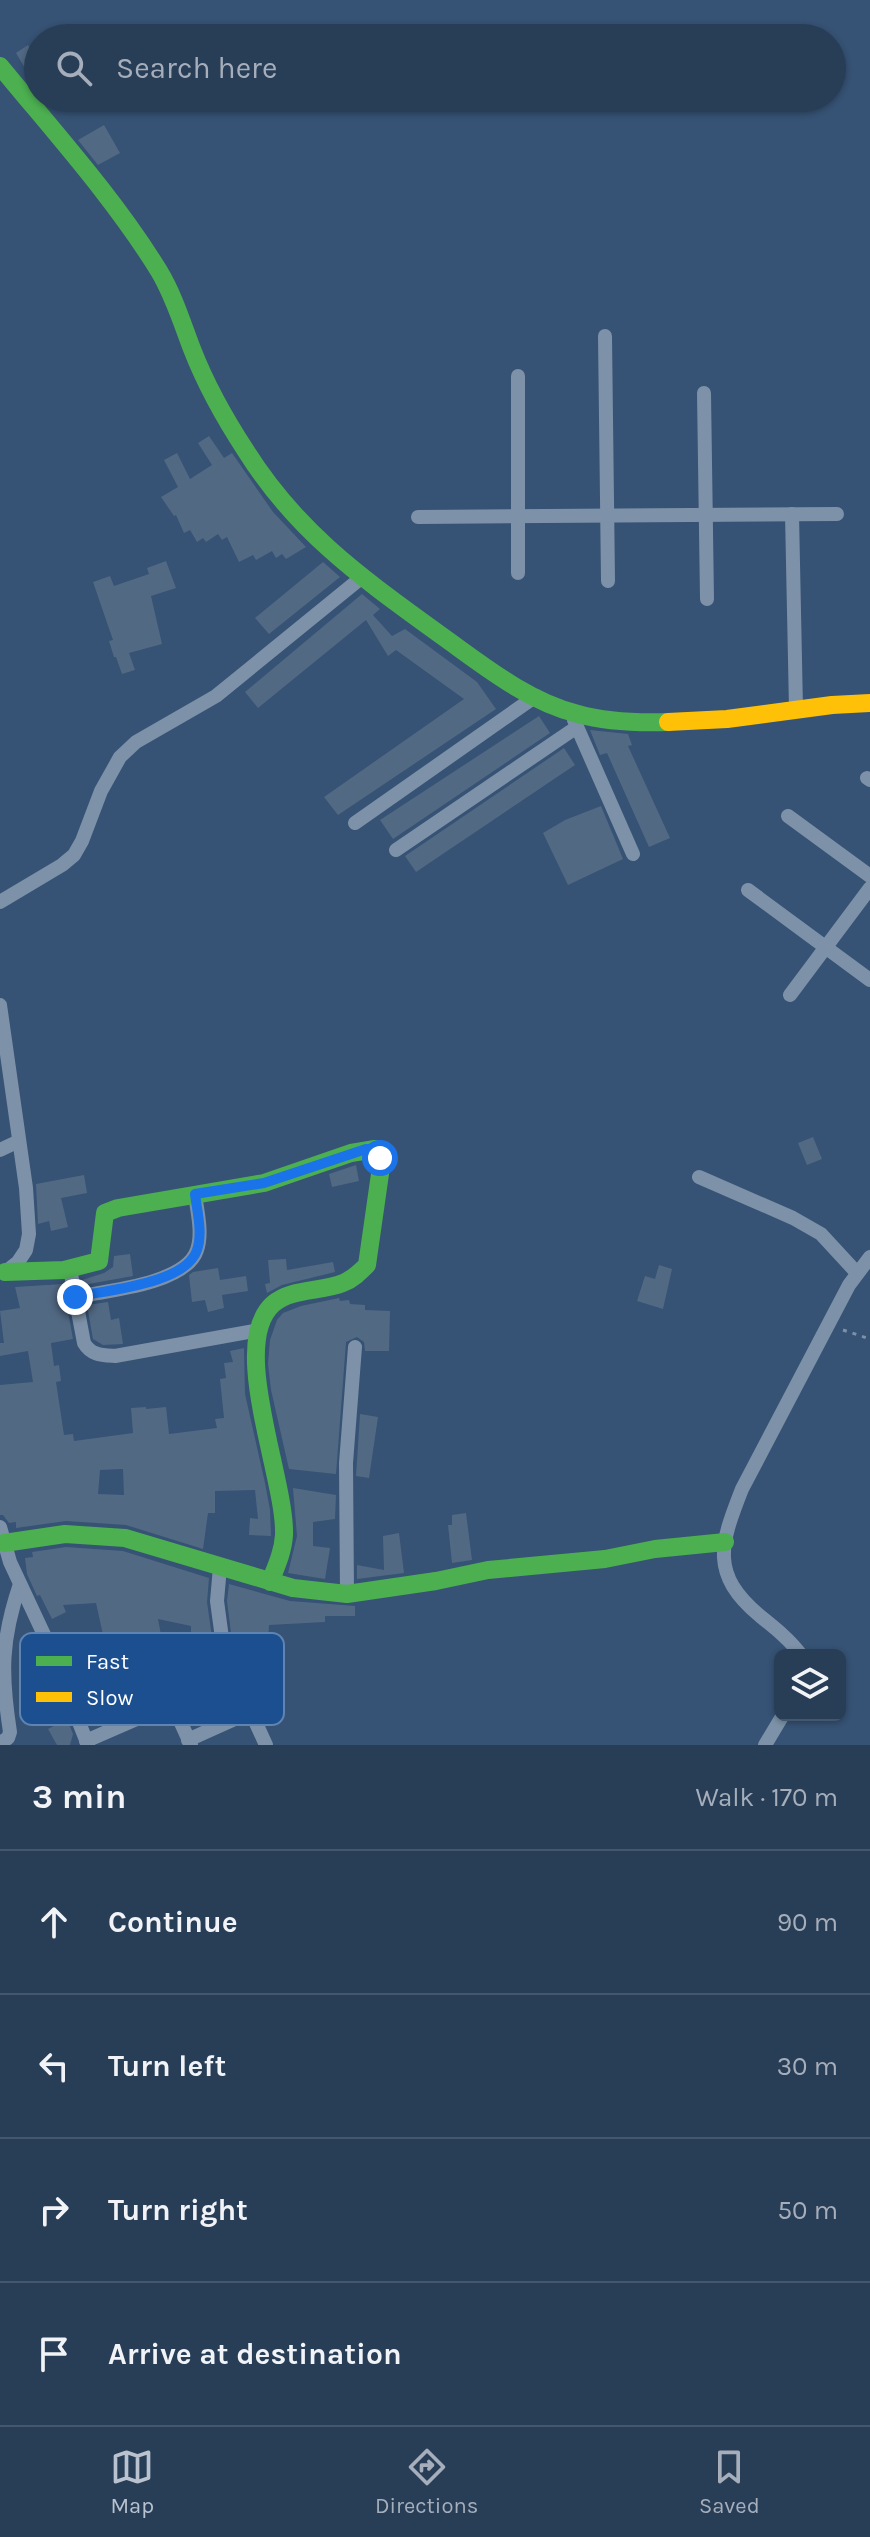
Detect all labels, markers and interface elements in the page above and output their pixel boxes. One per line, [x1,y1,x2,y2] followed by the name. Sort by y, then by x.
[24,24,846,112] search box
[52,46,96,90] icon: search
[116,50,277,86] text: Search here
[362,1140,398,1176] route start
[57,1279,93,1315] route end
[20,1633,284,1725] legend
[86,1649,129,1675] text: Fast
[774,1649,846,1721] map controls
[774,1649,846,1721] button: layers
[86,1685,133,1711] text: Slow
[32,1777,126,1817] text: 3 min
[696,1782,838,1813] text: Walk · 170 m
[32,1900,76,1944] icon: ahead
[108,1904,238,1940] text: Continue
[777,1907,838,1938] text: 90 m
[32,2044,76,2088] icon: left
[108,2048,226,2084] text: Turn left
[777,2051,838,2082] text: 30 m
[32,2188,76,2232] icon: right
[108,2192,248,2228] text: Turn right
[777,2195,838,2226] text: 50 m
[32,2332,76,2376] icon: arrive
[108,2336,402,2372] text: Arrive at destination
[110,2445,154,2519] tab: Map
[375,2445,478,2519] tab: Directions
[699,2445,760,2519] tab: Saved

